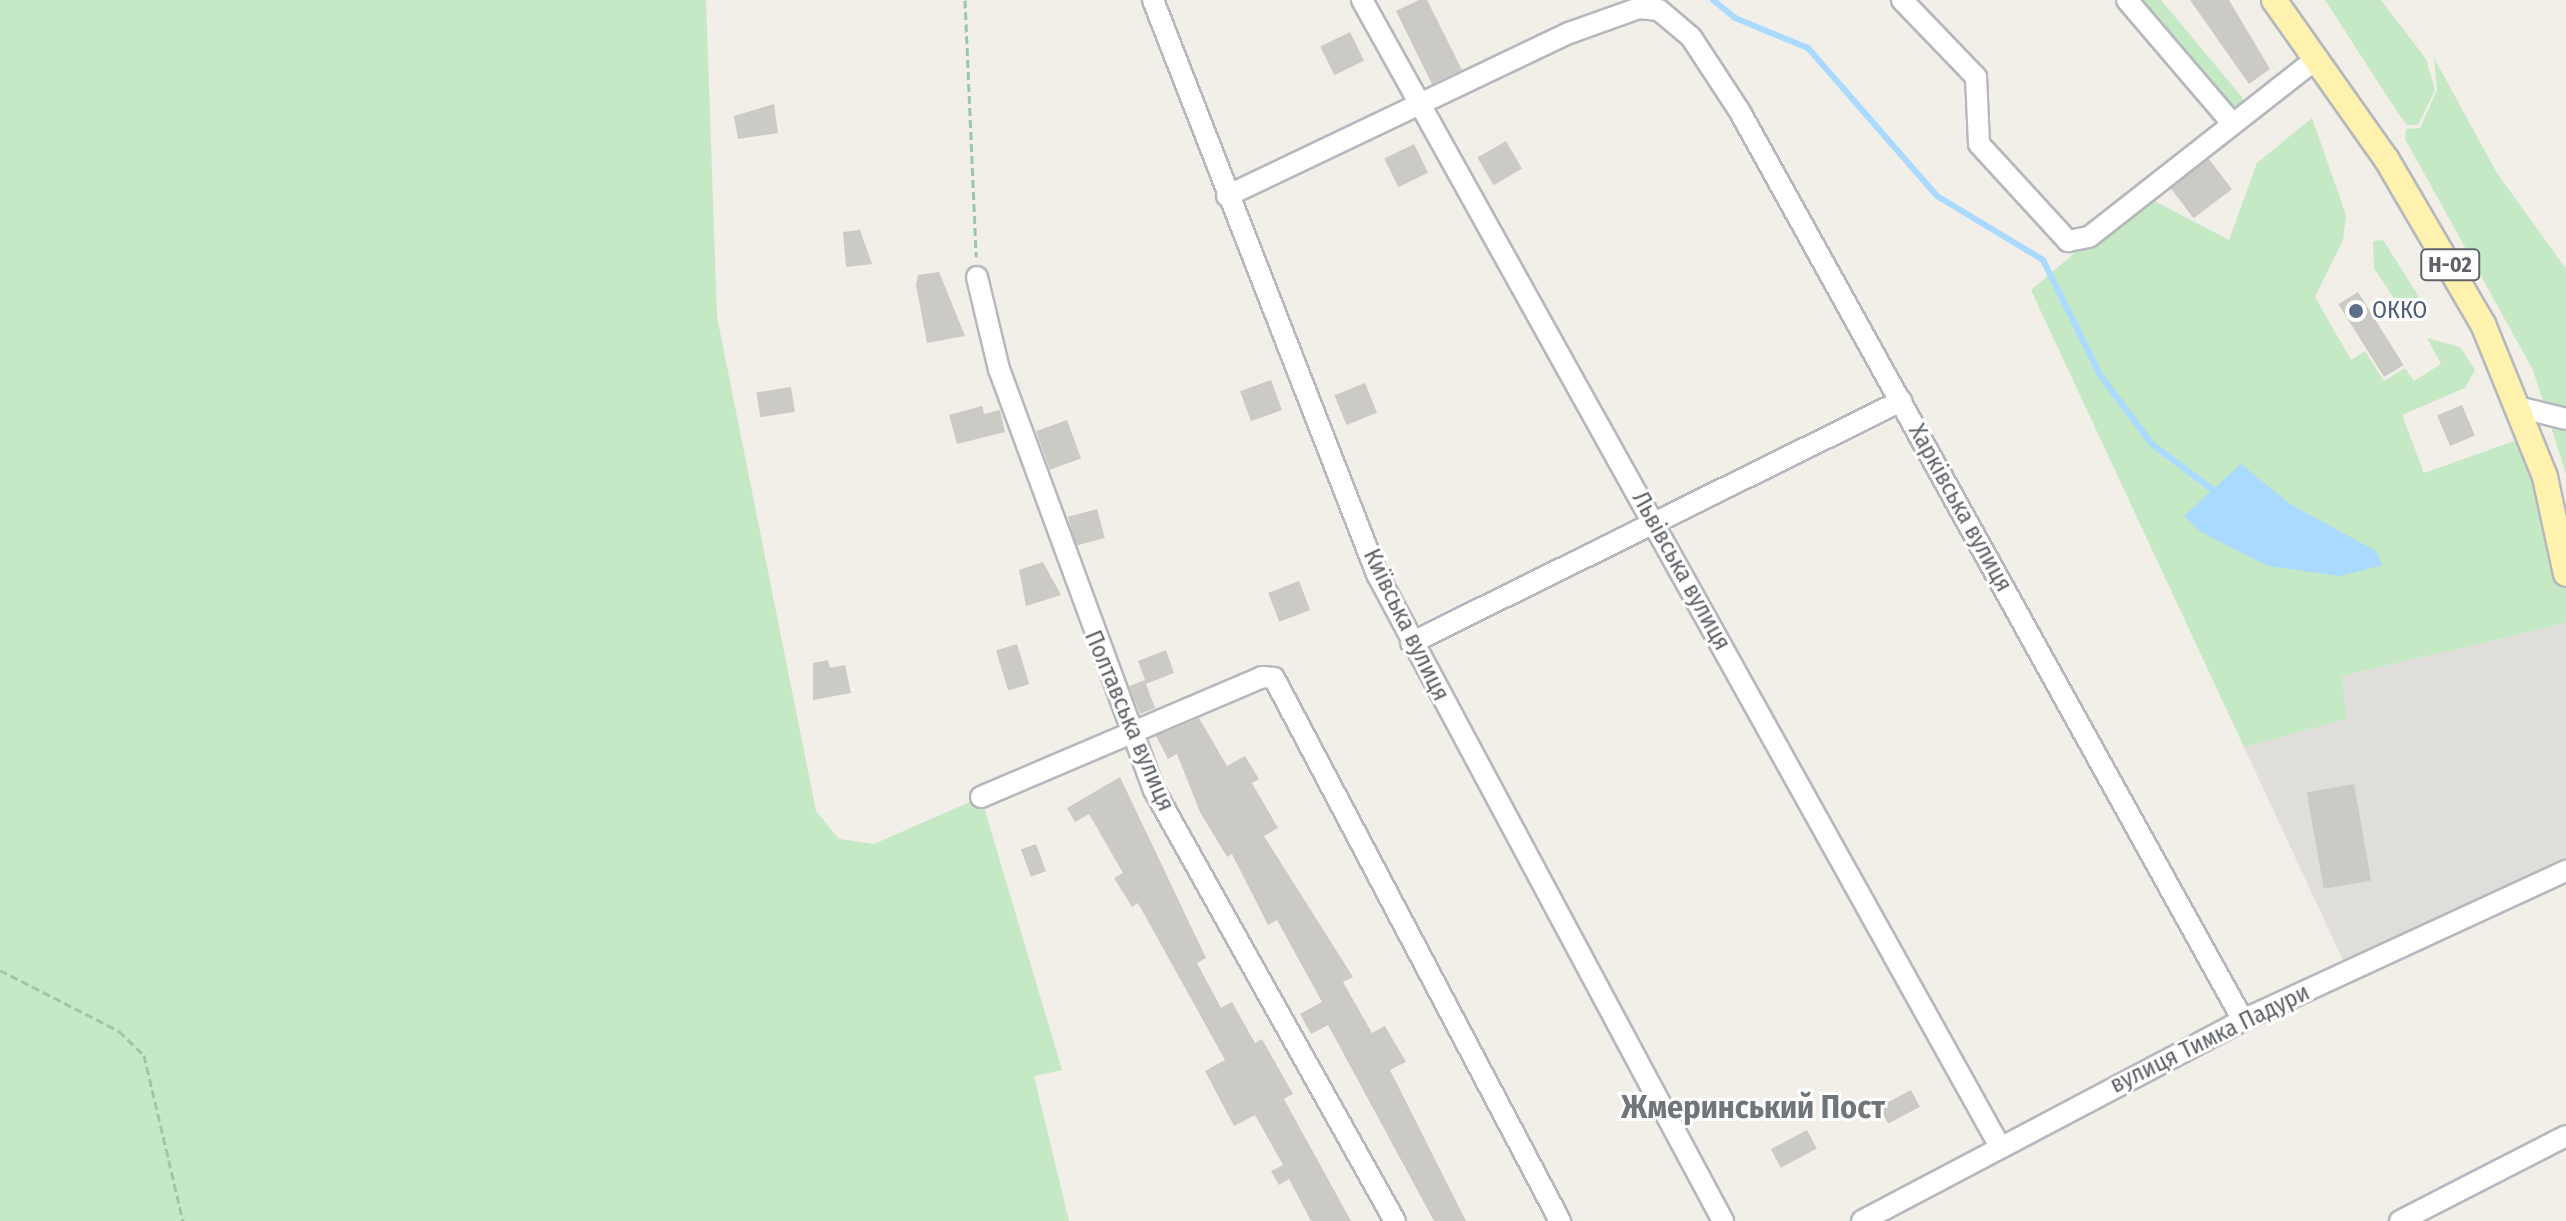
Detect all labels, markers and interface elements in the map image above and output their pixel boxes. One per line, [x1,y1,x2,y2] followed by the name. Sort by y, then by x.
[2420,247,2480,283] road number: Н-02
[2372,297,2427,325] place label: ОККО
[2347,302,2365,320] marker: ОККО
[1902,419,2018,597] street label: Харківська вулиця
[1625,487,1737,655] street label: Львівська вулиця
[1357,544,1455,706] street label: Київська вулиця
[1078,626,1180,816] street label: Полтавська вулиця
[2105,978,2315,1100] street label: вулиця Тимка Падури
[1621,1088,1885,1126] district label: Жмеринський Пост

